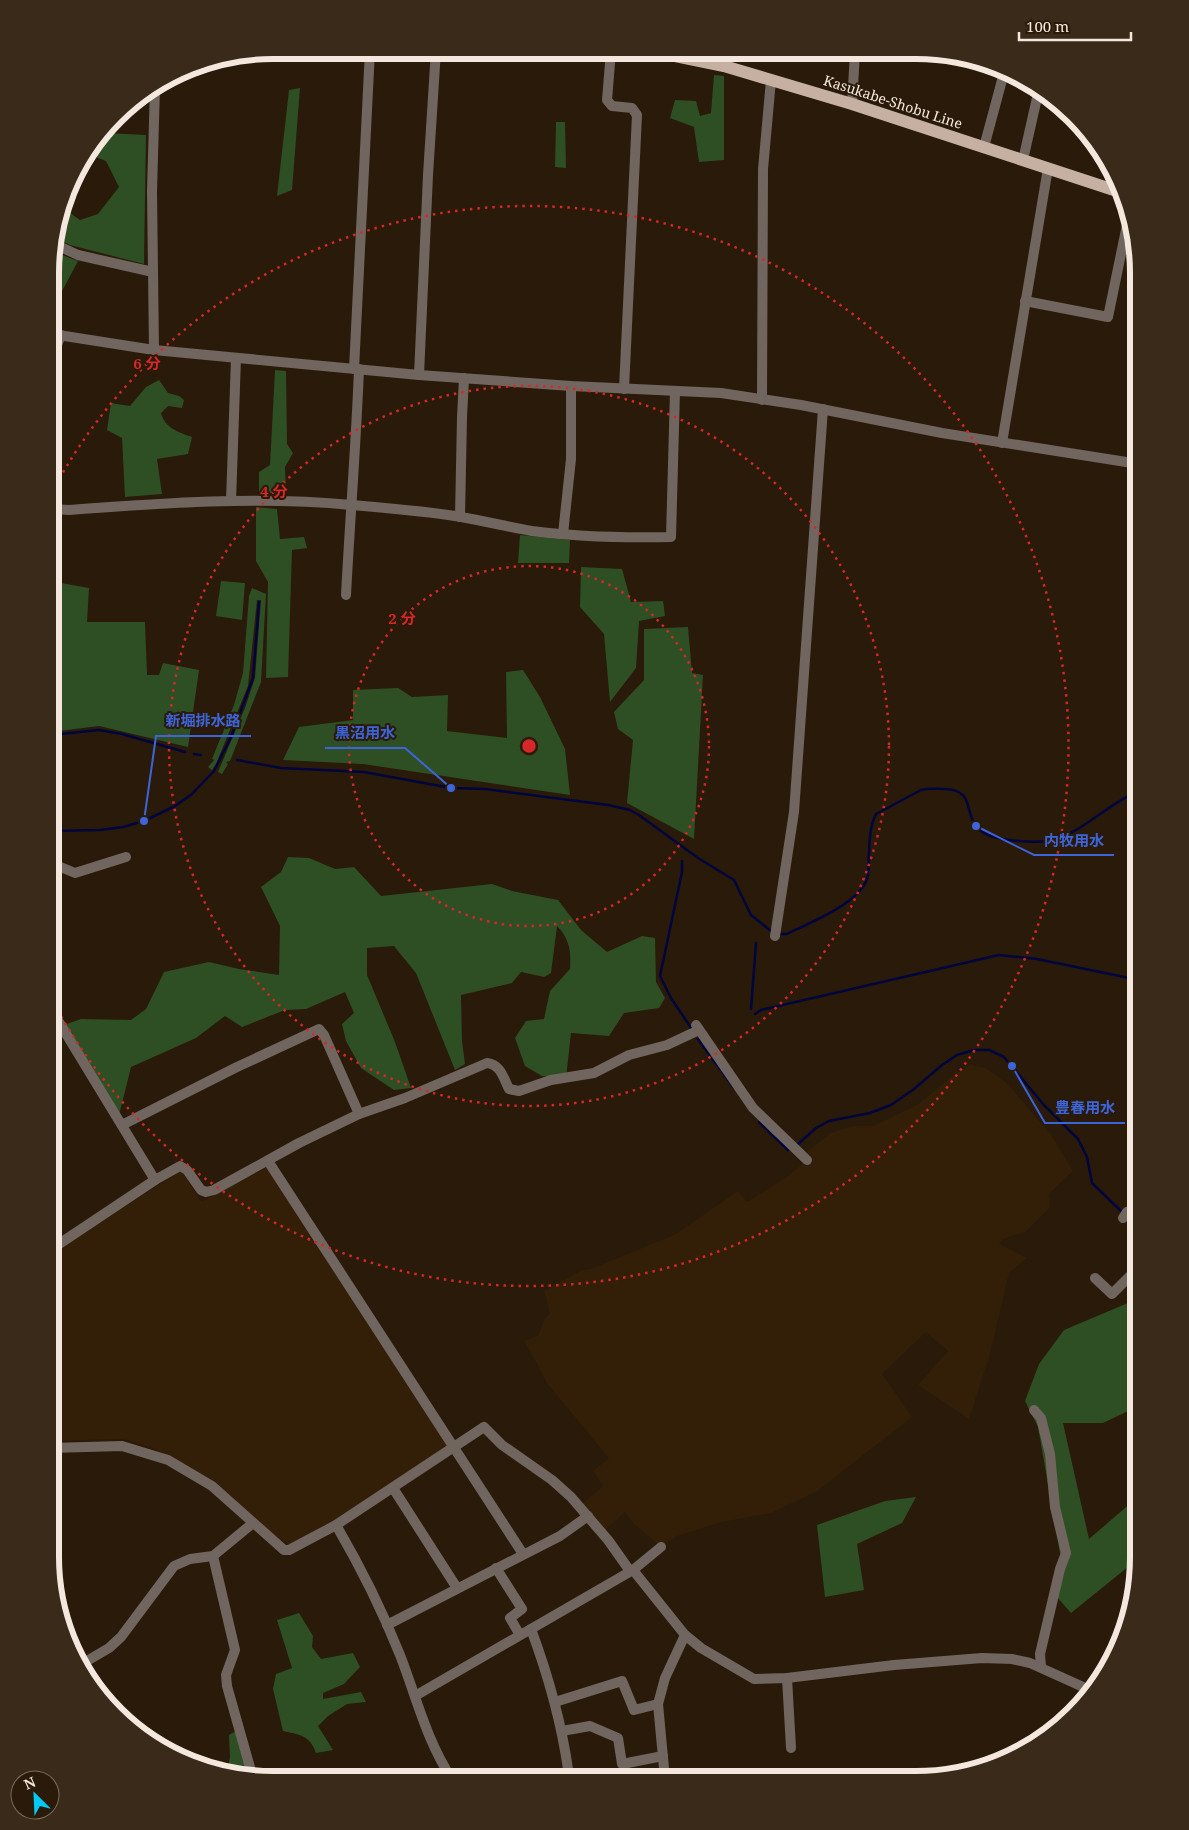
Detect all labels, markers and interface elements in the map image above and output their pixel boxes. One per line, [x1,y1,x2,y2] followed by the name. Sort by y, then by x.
[1019,10,1132,42] scale bar
[1026,16,1069,36] text: 100 m
[821,70,965,133] street label: Kasukabe-Shobu Line
[133,353,161,373] text: 6 分
[260,481,288,501] text: 4 分
[388,608,416,628] text: 2 分
[156,706,251,736] callout: 新堀排水路
[165,710,241,730] text: 新堀排水路
[325,718,405,748] callout: 黒沼用水
[335,722,395,742] text: 黒沼用水
[520,737,538,755] centre of rings
[1034,825,1114,855] callout: 内牧用水
[1044,830,1104,850] text: 内牧用水
[1045,1093,1125,1123] callout: 豊春用水
[1055,1097,1115,1117] text: 豊春用水
[10,1770,60,1820] north arrow
[21,1772,38,1794] text: N

